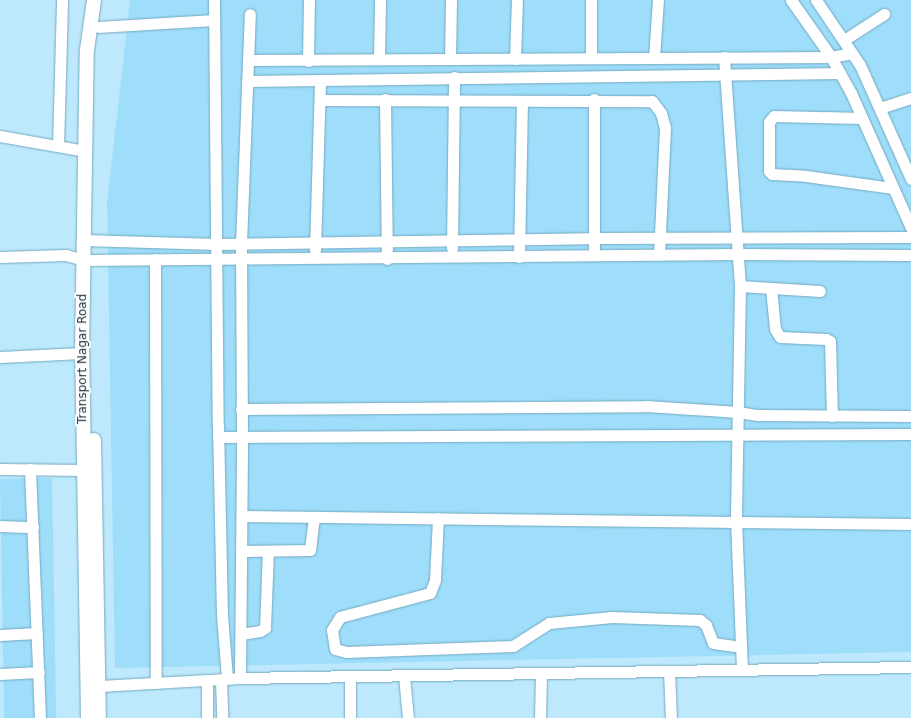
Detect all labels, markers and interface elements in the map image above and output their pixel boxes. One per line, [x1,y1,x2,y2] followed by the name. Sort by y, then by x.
[76,294,90,424] street label: Transport Nagar Road

